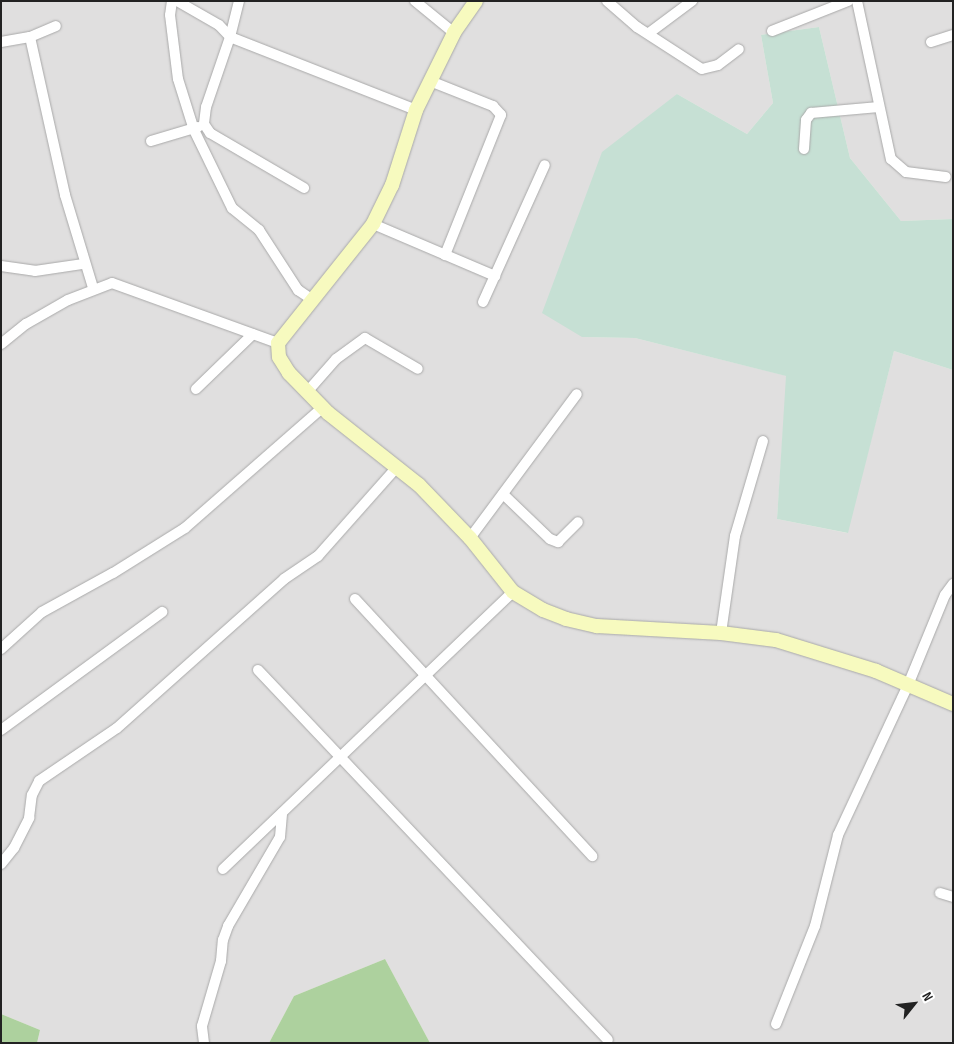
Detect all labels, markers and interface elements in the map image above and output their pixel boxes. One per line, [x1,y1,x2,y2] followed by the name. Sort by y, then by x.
[889,979,939,1029] north arrow
[918,989,937,1004] text: N

